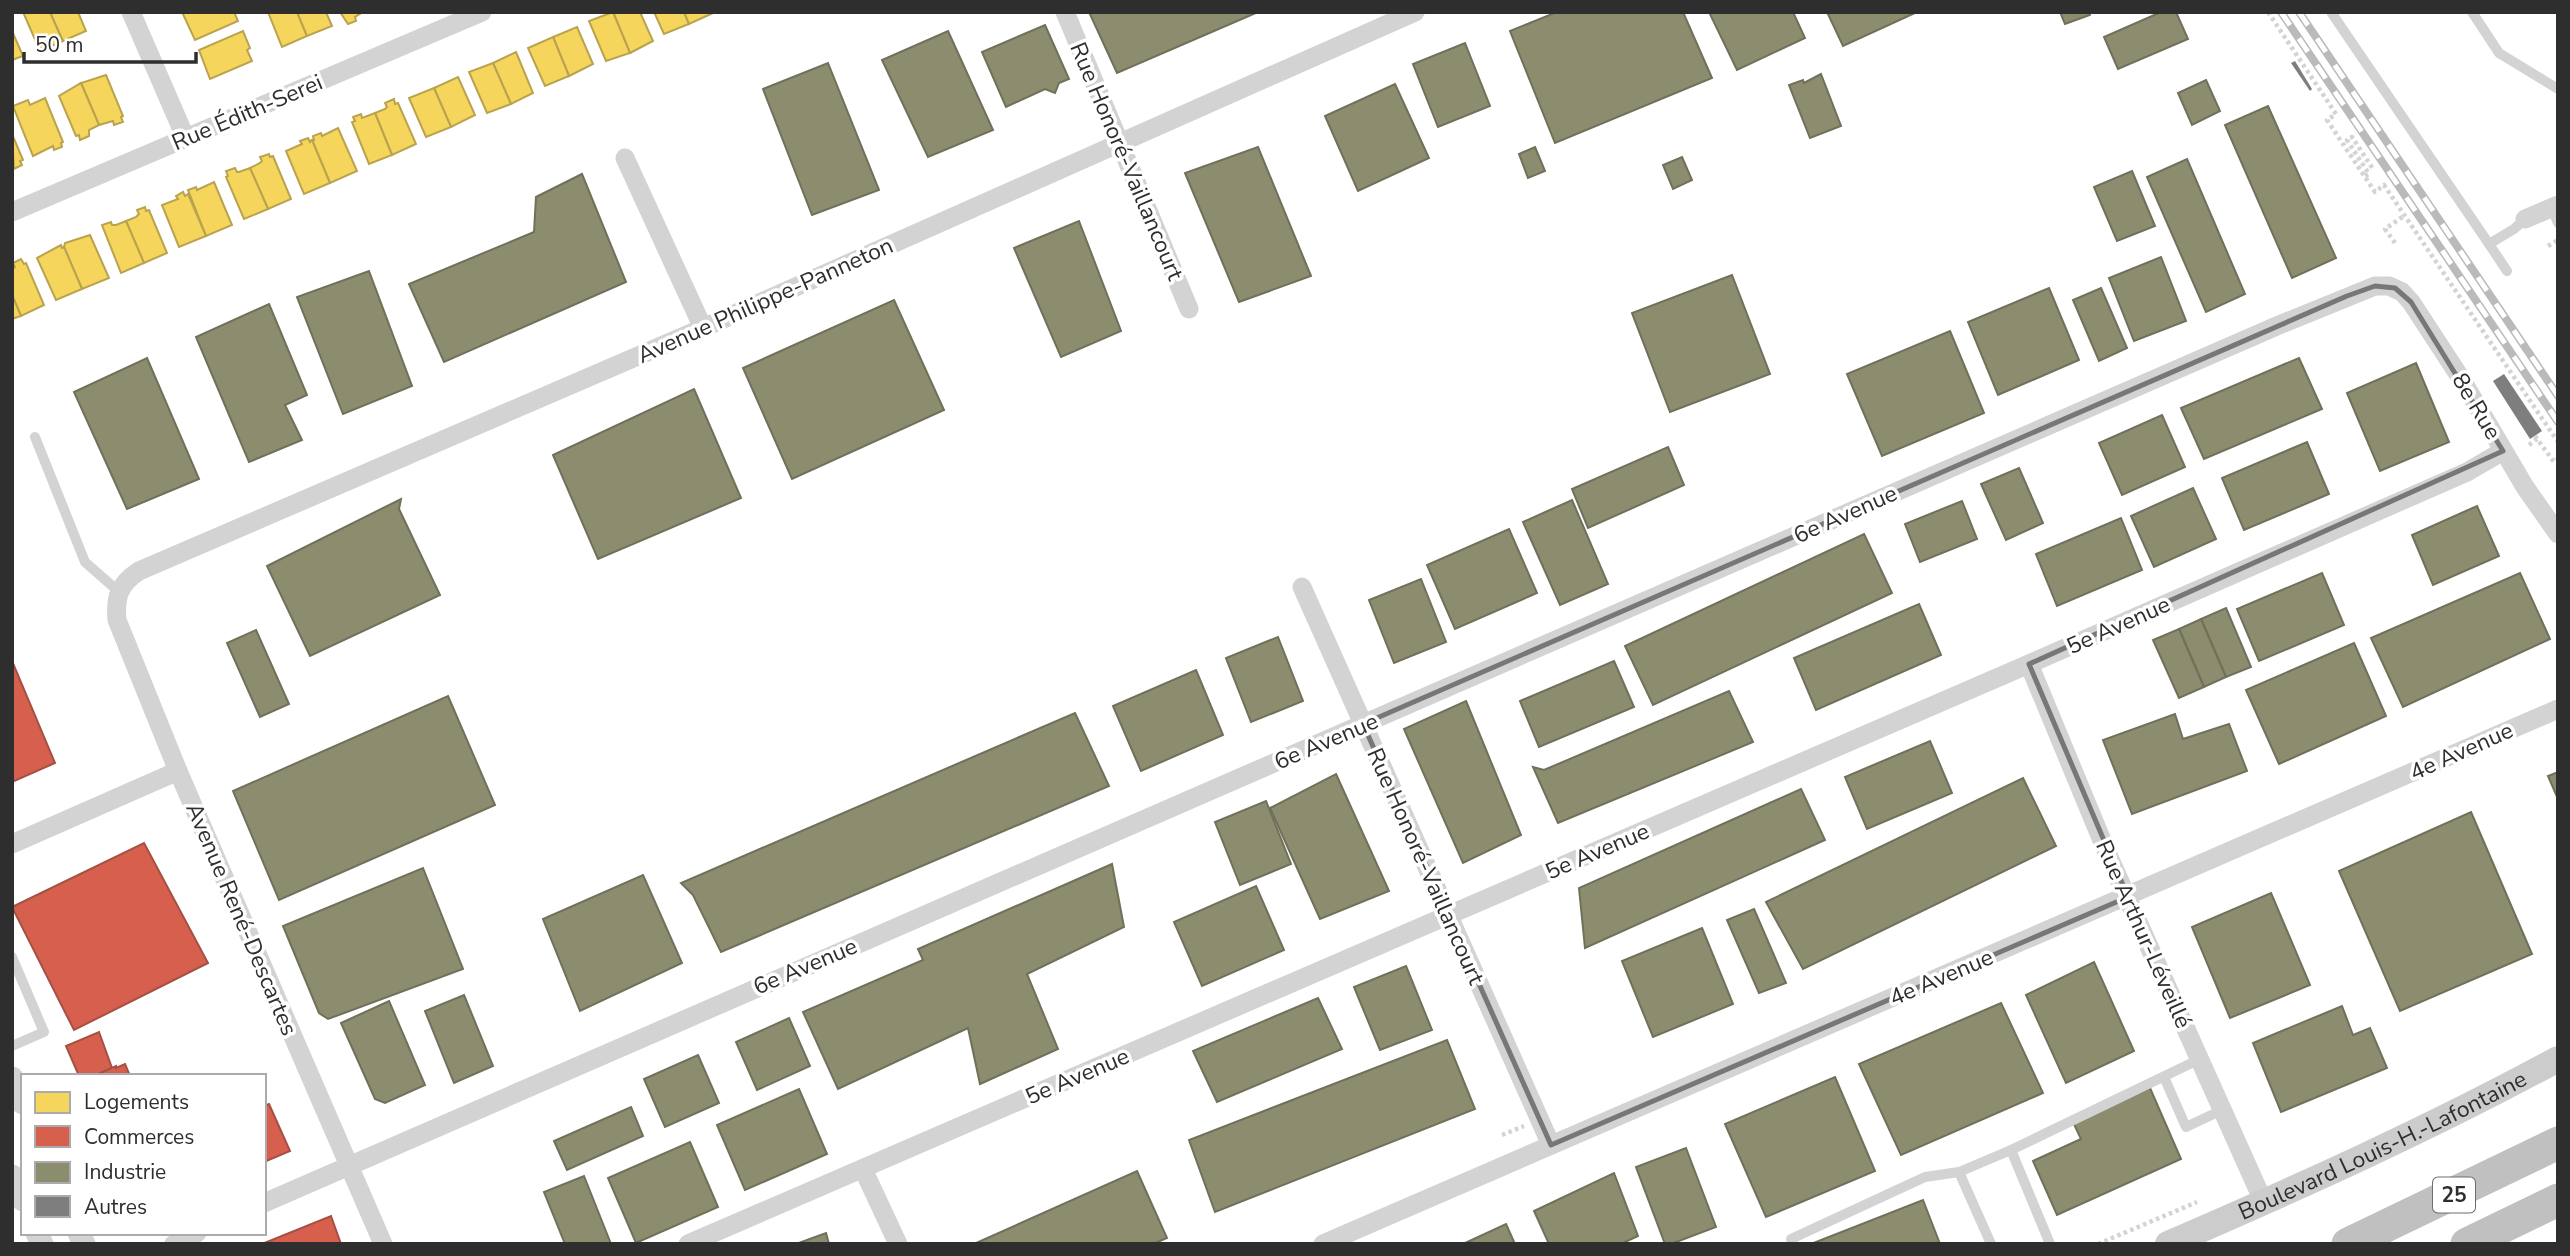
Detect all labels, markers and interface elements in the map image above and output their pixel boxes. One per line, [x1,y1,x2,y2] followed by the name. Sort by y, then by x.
[24,21,196,65] scale bar
[35,31,84,59] text: 50 m
[1062,37,1191,286] street label: Rue Honoré-Vaillancourt
[167,67,327,158] street label: Rue Édith-Serei
[633,230,898,371] street label: Avenue Philippe-Panneton
[2445,367,2509,445] street label: 8e Rue
[1789,478,1902,551] street label: 6e Avenue
[2062,589,2175,662] street label: 5e Avenue
[1269,706,1383,777] street label: 6e Avenue
[2405,715,2518,788] street label: 4e Avenue
[1359,743,1492,990] street label: Rue Honoré-Vaillancourt
[178,798,305,1040] street label: Avenue René-Descartes
[1540,816,1654,887] street label: 5e Avenue
[2088,835,2199,1033] street label: Rue Arthur-Léveillé
[748,931,862,1002] street label: 6e Avenue
[1884,942,1998,1013] street label: 4e Avenue
[1020,1041,1134,1112] street label: 5e Avenue
[2233,1064,2532,1227] street label: Boulevard Louis-H.-Lafontaine
[21,1074,266,1235] legend
[84,1088,189,1116] text: Logements
[84,1123,194,1151] text: Commerces
[84,1158,166,1186] text: Industrie
[2433,1178,2475,1212] road number: 25
[84,1193,147,1221] text: Autres

